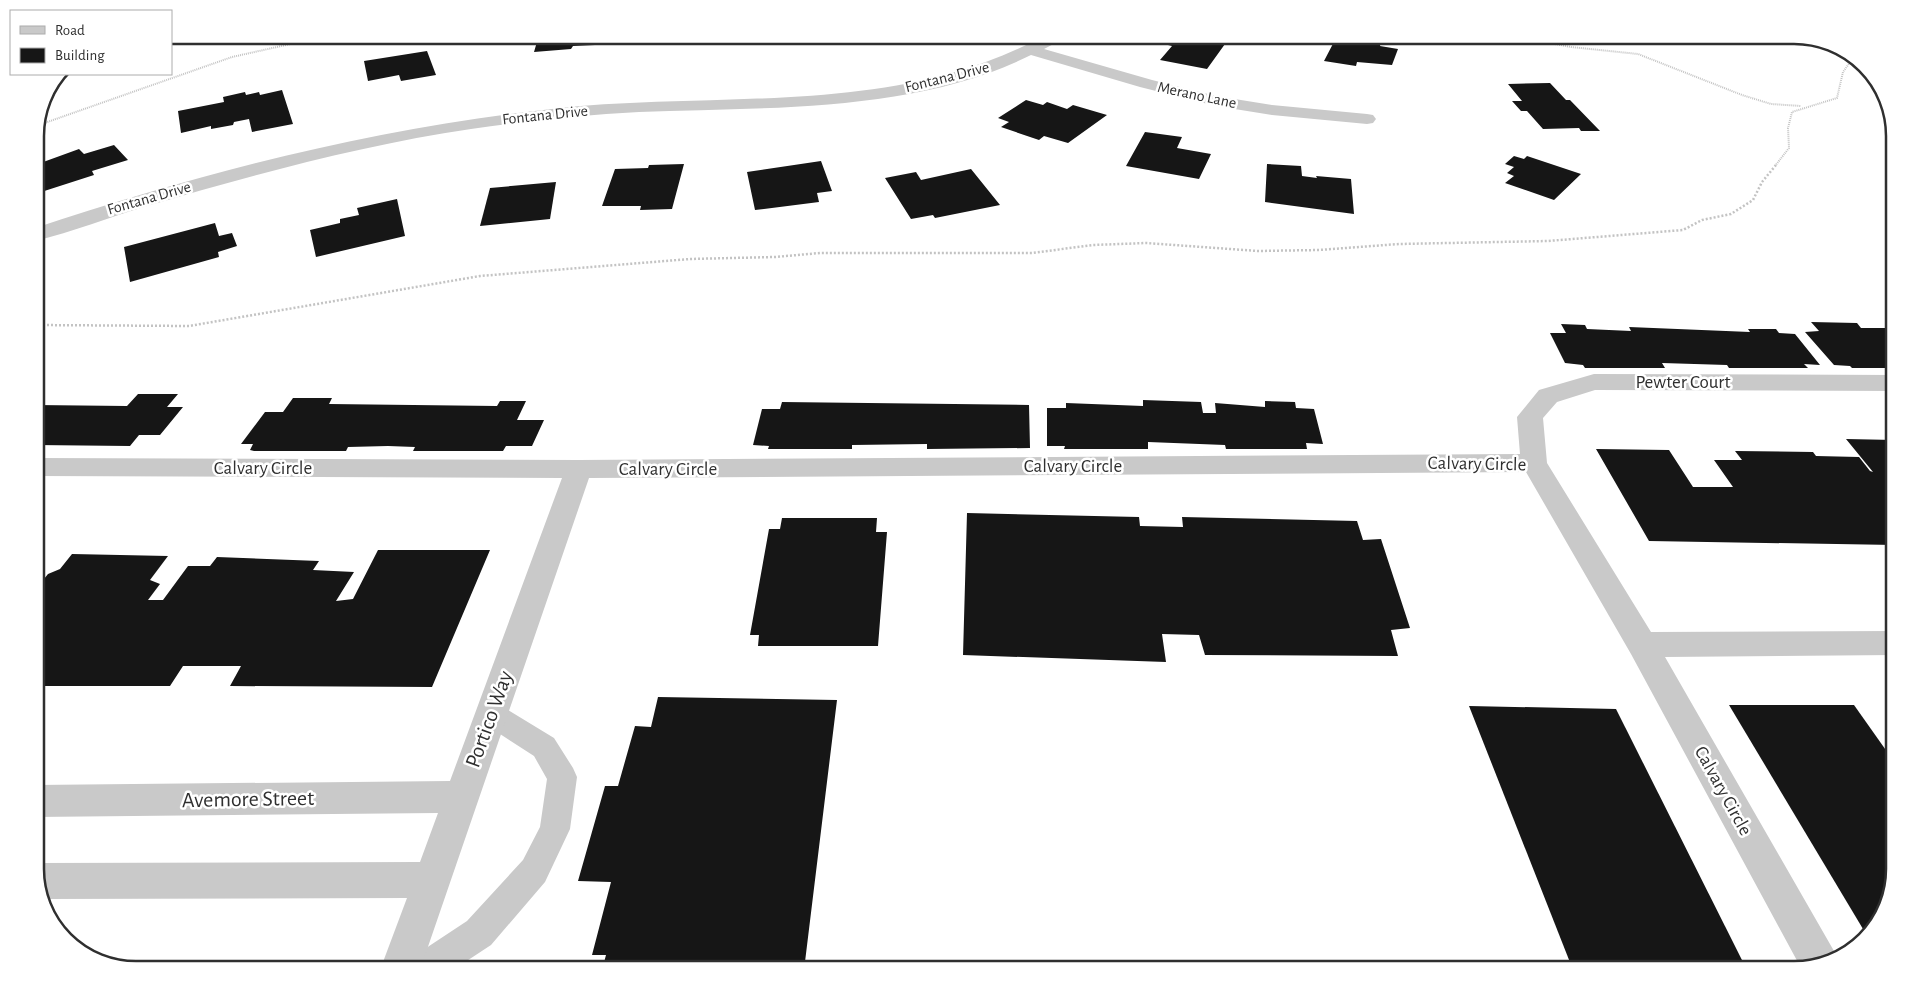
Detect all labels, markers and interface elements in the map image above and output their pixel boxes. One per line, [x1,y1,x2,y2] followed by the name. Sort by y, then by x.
[10,10,172,75] legend
[55,23,85,38] text: Road
[55,48,105,63] text: Building
[903,59,991,95] street label: Fontana Drive
[1156,79,1238,111] street label: Merano Lane
[501,103,589,127] street label: Fontana Drive
[105,178,193,218] street label: Fontana Drive
[1635,373,1731,392] street label: Pewter Court
[1428,454,1526,474] street label: Calvary Circle
[1024,457,1122,476] street label: Calvary Circle
[214,459,312,478] street label: Calvary Circle
[619,460,717,479] street label: Calvary Circle
[461,667,517,770] street label: Portico Way
[1691,743,1755,839] street label: Calvary Circle
[182,787,314,811] street label: Avemore Street

